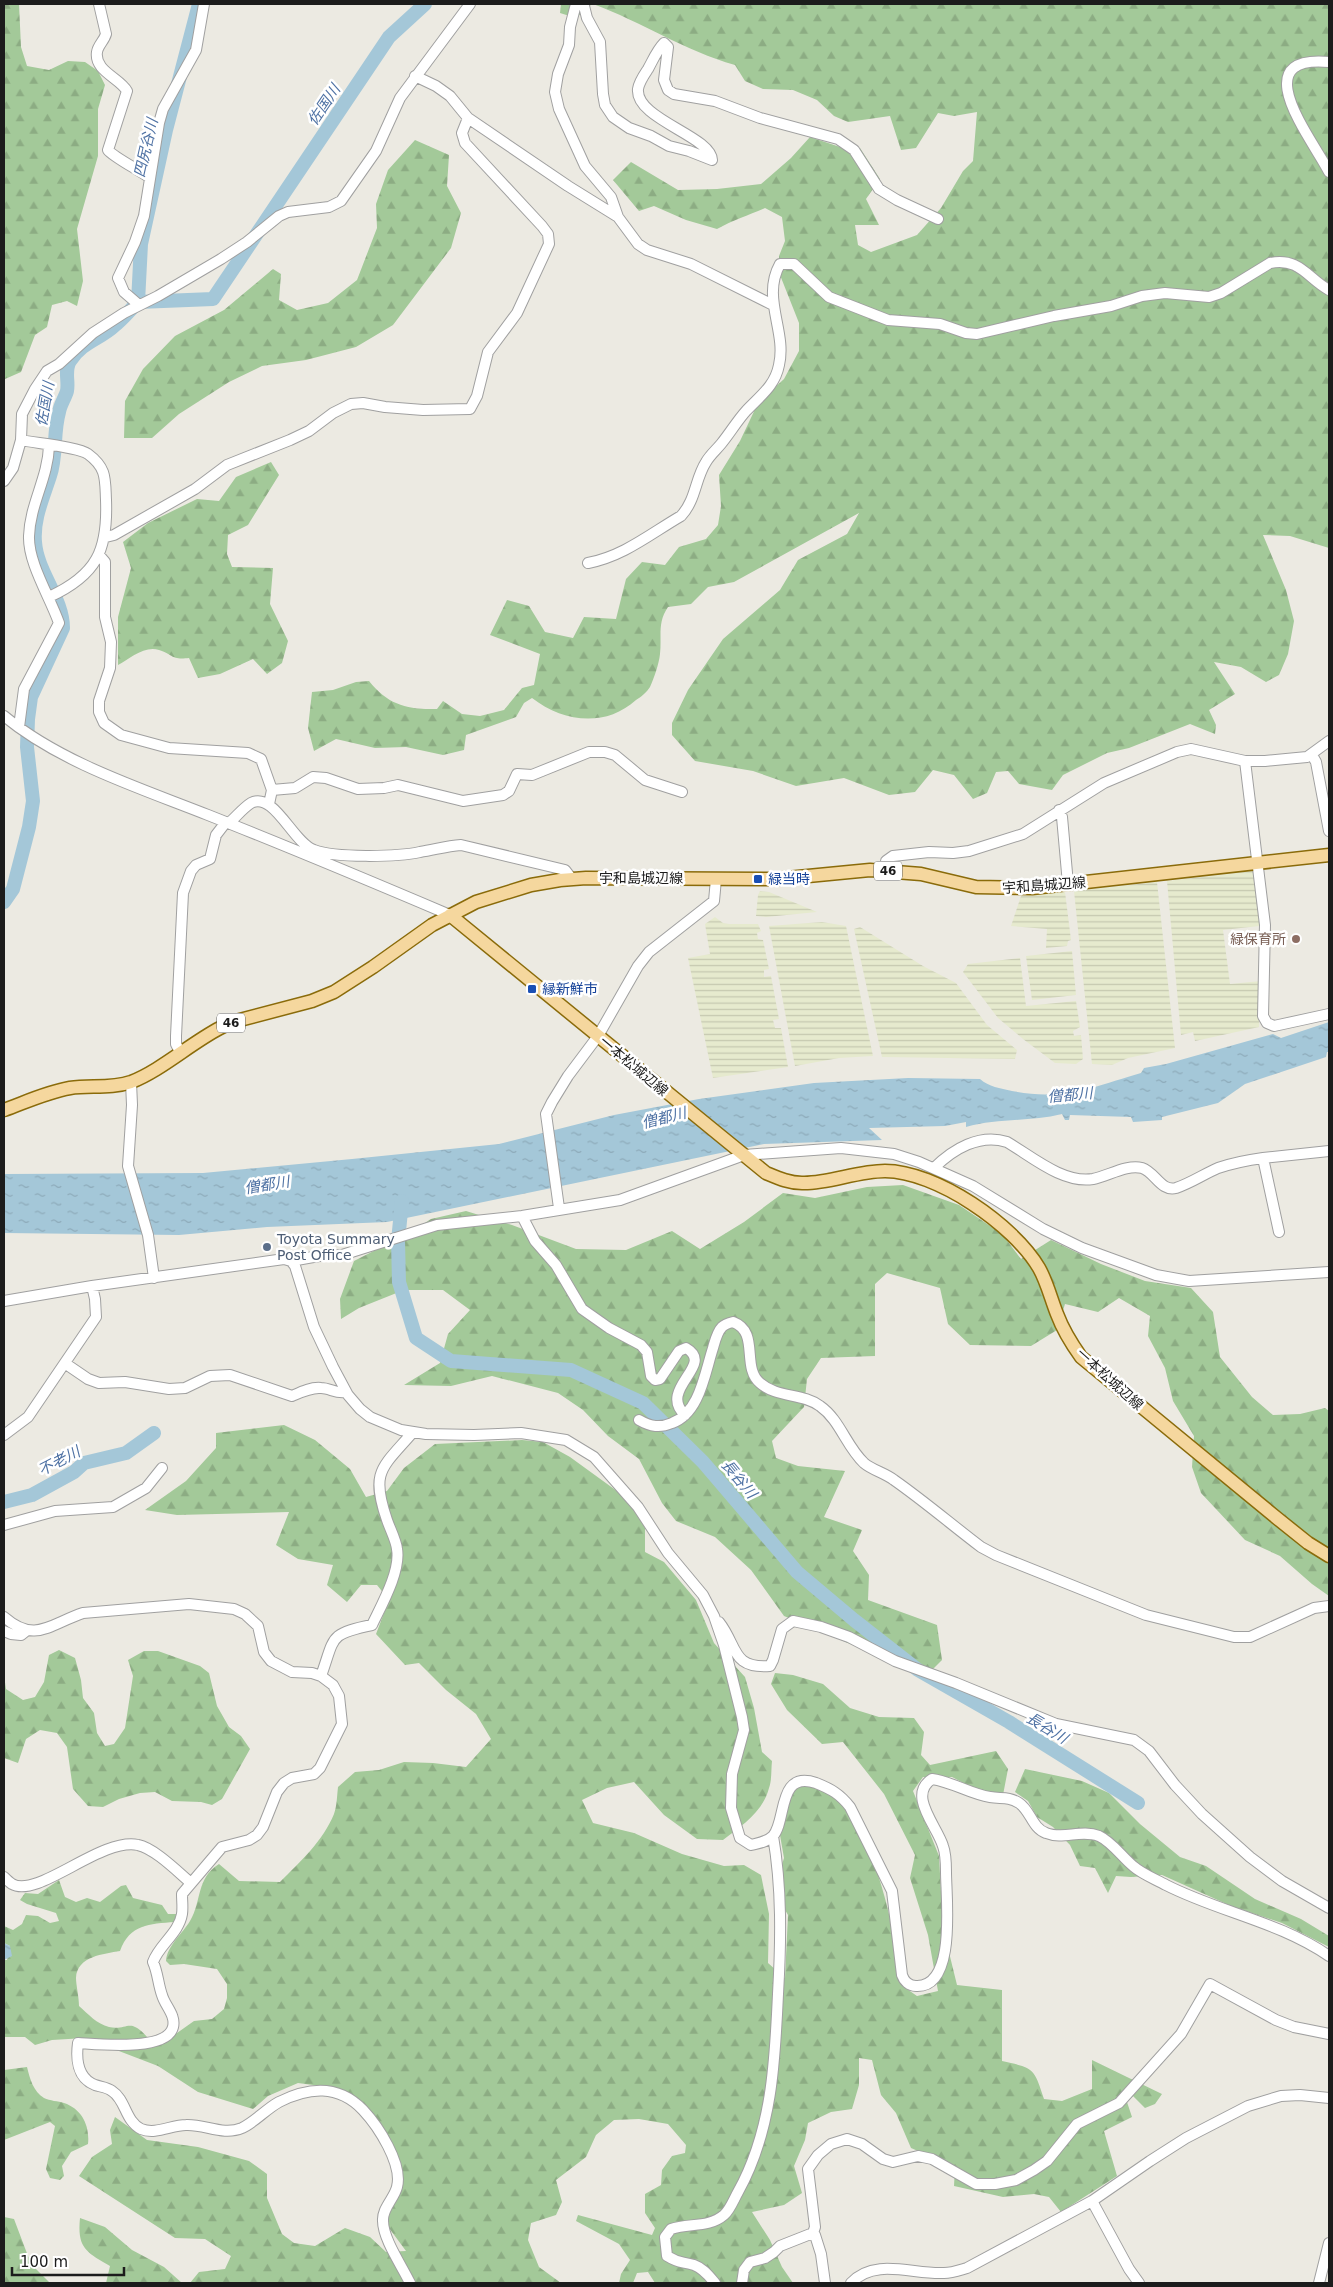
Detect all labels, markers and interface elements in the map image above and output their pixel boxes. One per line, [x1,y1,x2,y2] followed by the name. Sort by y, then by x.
[304,80,345,129] water label: 佐国川
[130,115,162,179] water label: 四尻谷川
[32,378,58,428] water label: 佐国川
[874,861,902,880] road number: 46
[599,870,683,886] street label: 宇和島城辺線
[768,871,810,887] place label: 緑当時
[752,873,764,885] marker: 緑当時
[1002,874,1086,896] street label: 宇和島城辺線
[1230,931,1286,947] place label: 緑保育所
[1290,933,1302,945] marker: 緑保育所
[542,981,598,997] place label: 縁新鮮市
[526,983,538,995] marker: 縁新鮮市
[217,1014,245,1032] road number: 46
[597,1033,671,1099] street label: 一本松城辺線
[1047,1084,1095,1106] water label: 僧都川
[640,1103,690,1132] water label: 僧都川
[243,1172,293,1197] water label: 僧都川
[276,1231,395,1263] place label: Toyota Summary Post Office
[261,1241,273,1253] marker: Toyota Summary Post Office
[1073,1345,1147,1413] street label: 一本松城辺線
[35,1442,85,1480] water label: 不老川
[718,1456,762,1504] water label: 長谷川
[1023,1709,1073,1748] water label: 長谷川
[12,2244,125,2276] scale bar
[20,2253,68,2271] text: 100 m

